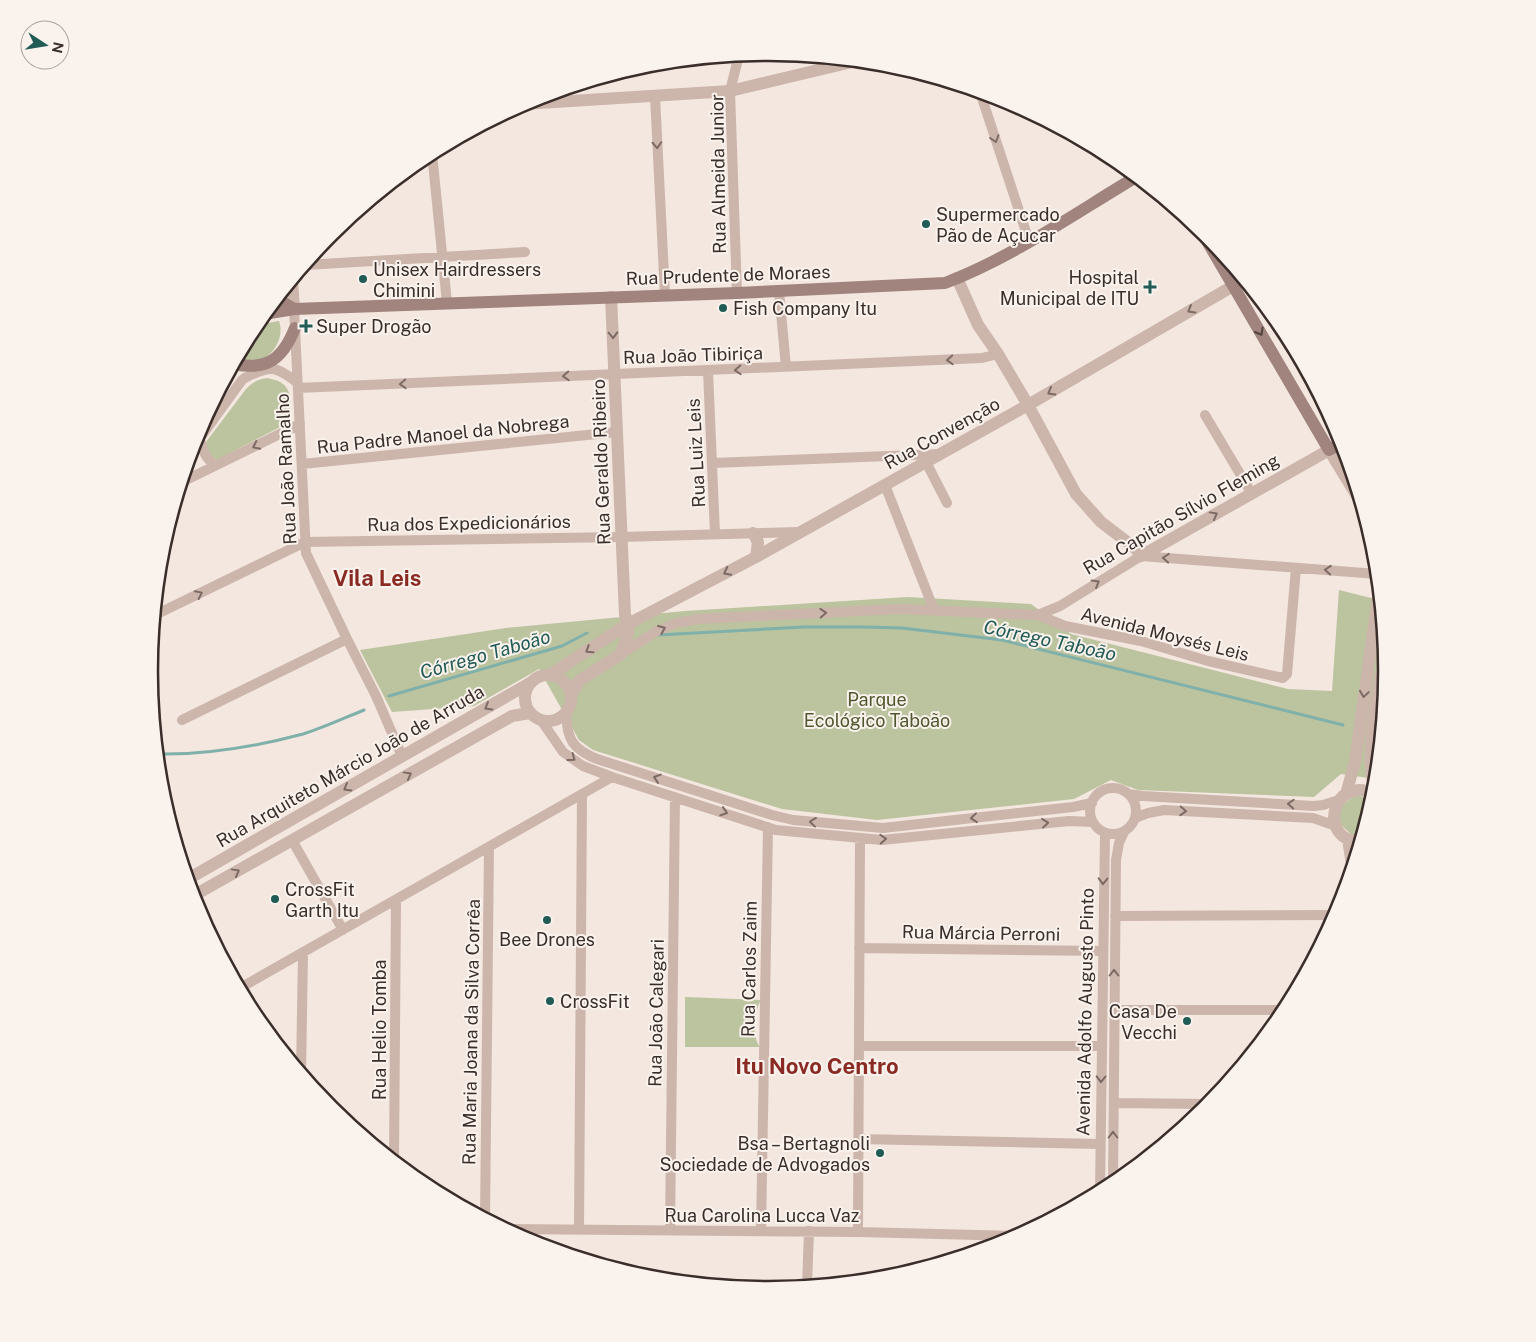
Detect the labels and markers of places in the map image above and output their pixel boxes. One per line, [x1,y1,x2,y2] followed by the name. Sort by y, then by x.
[936,204,1060,246] place label: Supermercado Pão de Açucar
[920,218,932,230] marker: Supermercado Pão de Açucar
[373,259,541,301] place label: Unisex Hairdressers Chimini
[1000,267,1139,309] place label: Hospital Municipal de ITU
[357,273,369,285] marker: Unisex Hairdressers Chimini
[1143,280,1157,294] marker: Hospital Municipal de ITU
[733,298,877,319] place label: Fish Company Itu
[717,302,729,314] marker: Fish Company Itu
[316,316,432,337] place label: Super Drogão
[300,320,312,332] marker: Super Drogão
[285,879,359,921] place label: CrossFit Garth Itu
[269,893,281,905] marker: CrossFit Garth Itu
[541,914,553,926] marker: Bee Drones
[499,929,595,950] place label: Bee Drones
[560,991,630,1012] place label: CrossFit
[544,995,556,1007] marker: CrossFit
[1109,1001,1177,1043] place label: Casa De Vecchi
[1181,1015,1193,1027] marker: Casa De Vecchi
[659,1133,870,1175] place label: Bsa – Bertagnoli Sociedade de Advogados
[874,1147,886,1159] marker: Bsa – Bertagnoli Sociedade de Advogados

